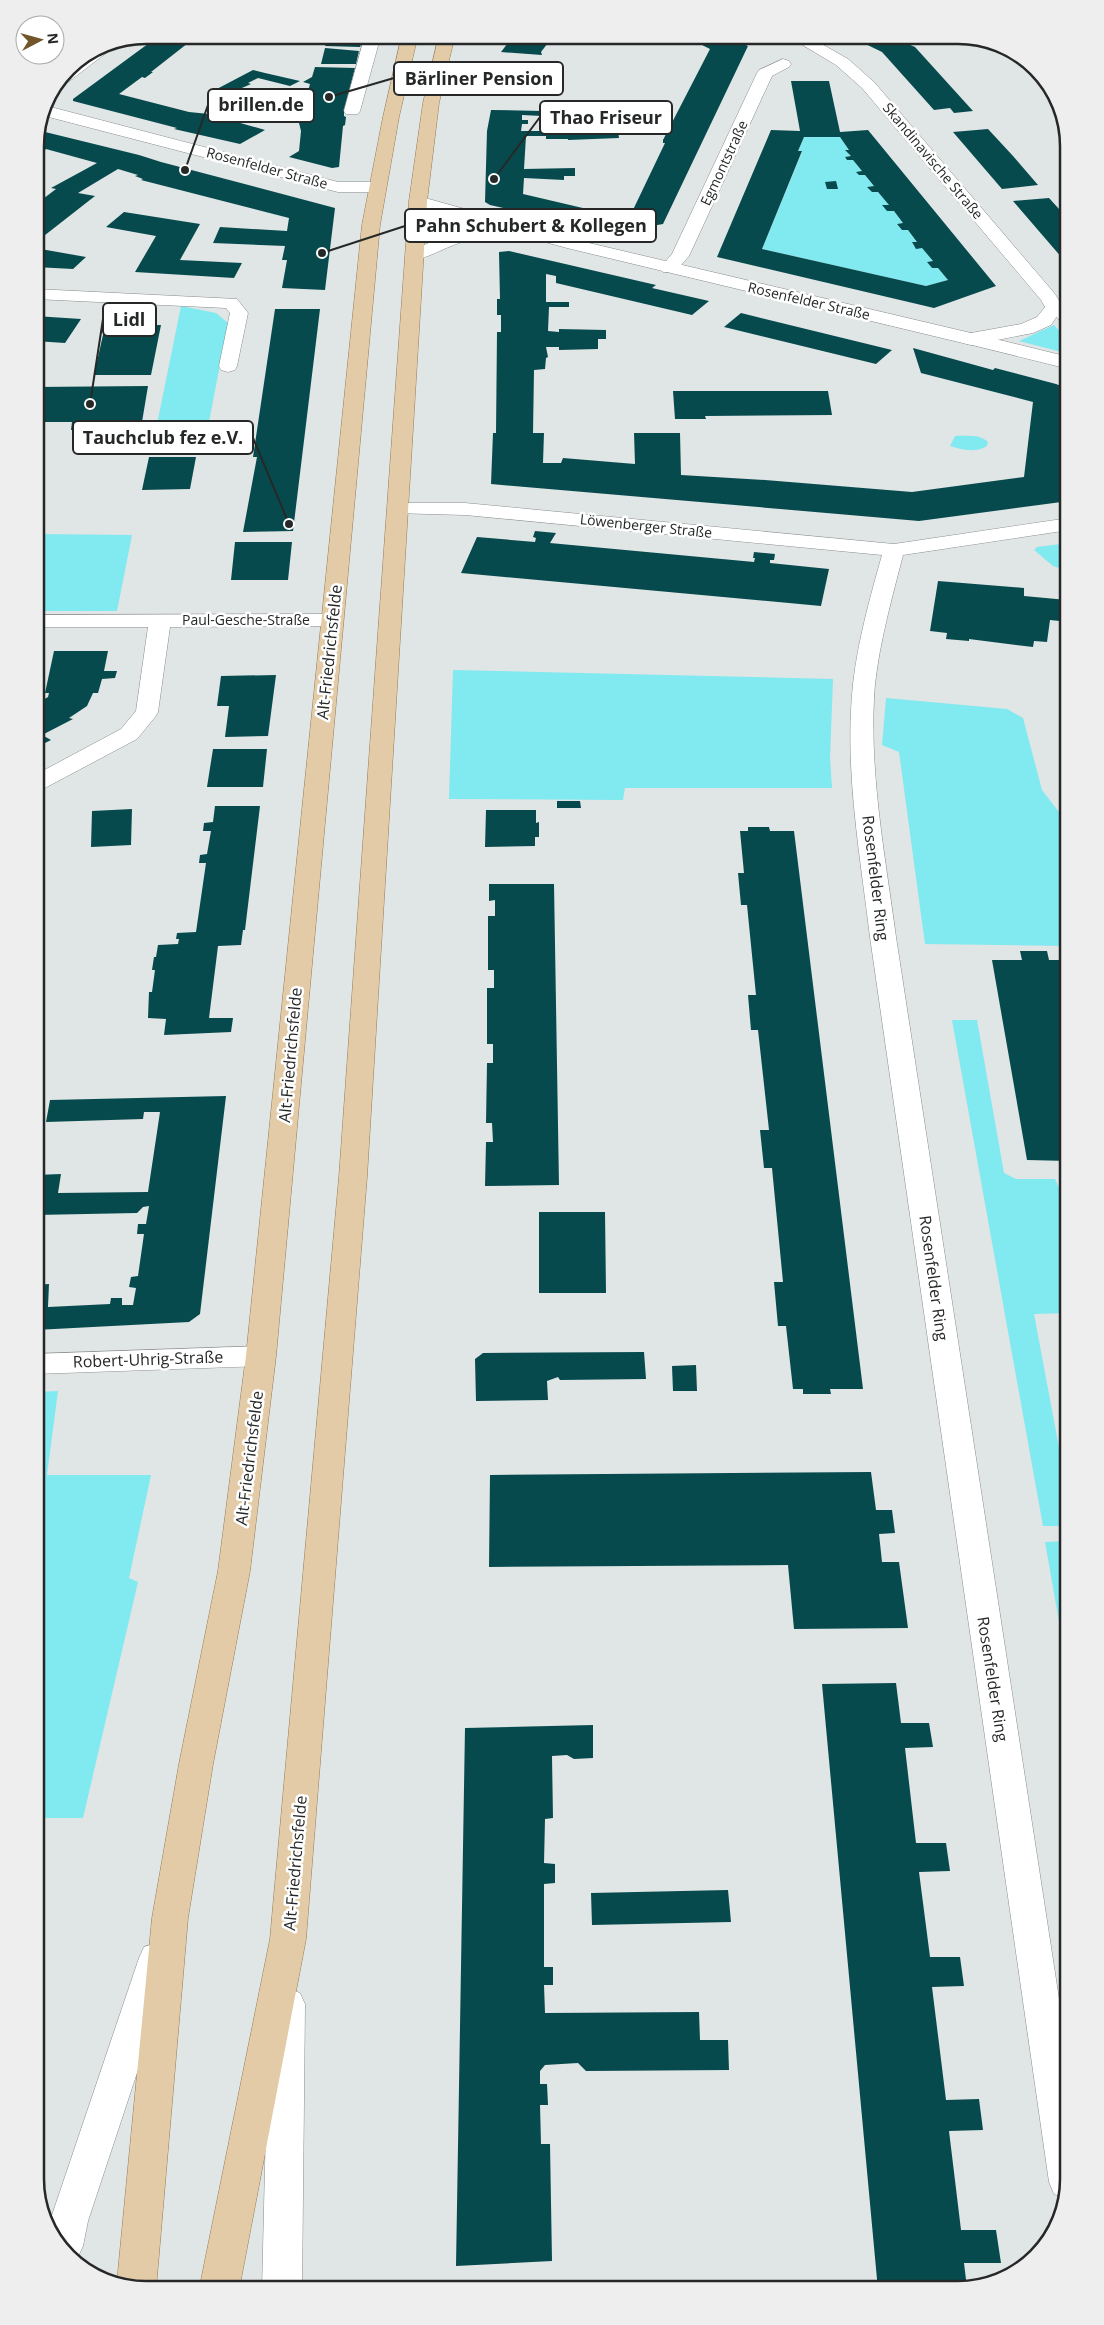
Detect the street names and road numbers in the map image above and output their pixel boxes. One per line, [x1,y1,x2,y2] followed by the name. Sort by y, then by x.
[879,98,988,223] street label: Skandinavische Straße
[695,117,752,209] street label: Egmontstraße
[204,142,330,193] street label: Rosenfelder Straße
[746,277,872,324] street label: Rosenfelder Straße
[579,509,713,542] street label: Löwenberger Straße
[311,583,347,721] street label: Alt-Friedrichsfelde
[182,610,310,629] street label: Paul-Gesche-Straße
[857,814,895,942] street label: Rosenfelder Ring
[273,987,307,1123] street label: Alt-Friedrichsfelde
[914,1214,954,1342] street label: Rosenfelder Ring
[72,1345,224,1373] street label: Robert-Uhrig-Straße
[230,1389,268,1527] street label: Alt-Friedrichsfelde
[972,1615,1014,1743] street label: Rosenfelder Ring
[278,1795,312,1931] street label: Alt-Friedrichsfelde

